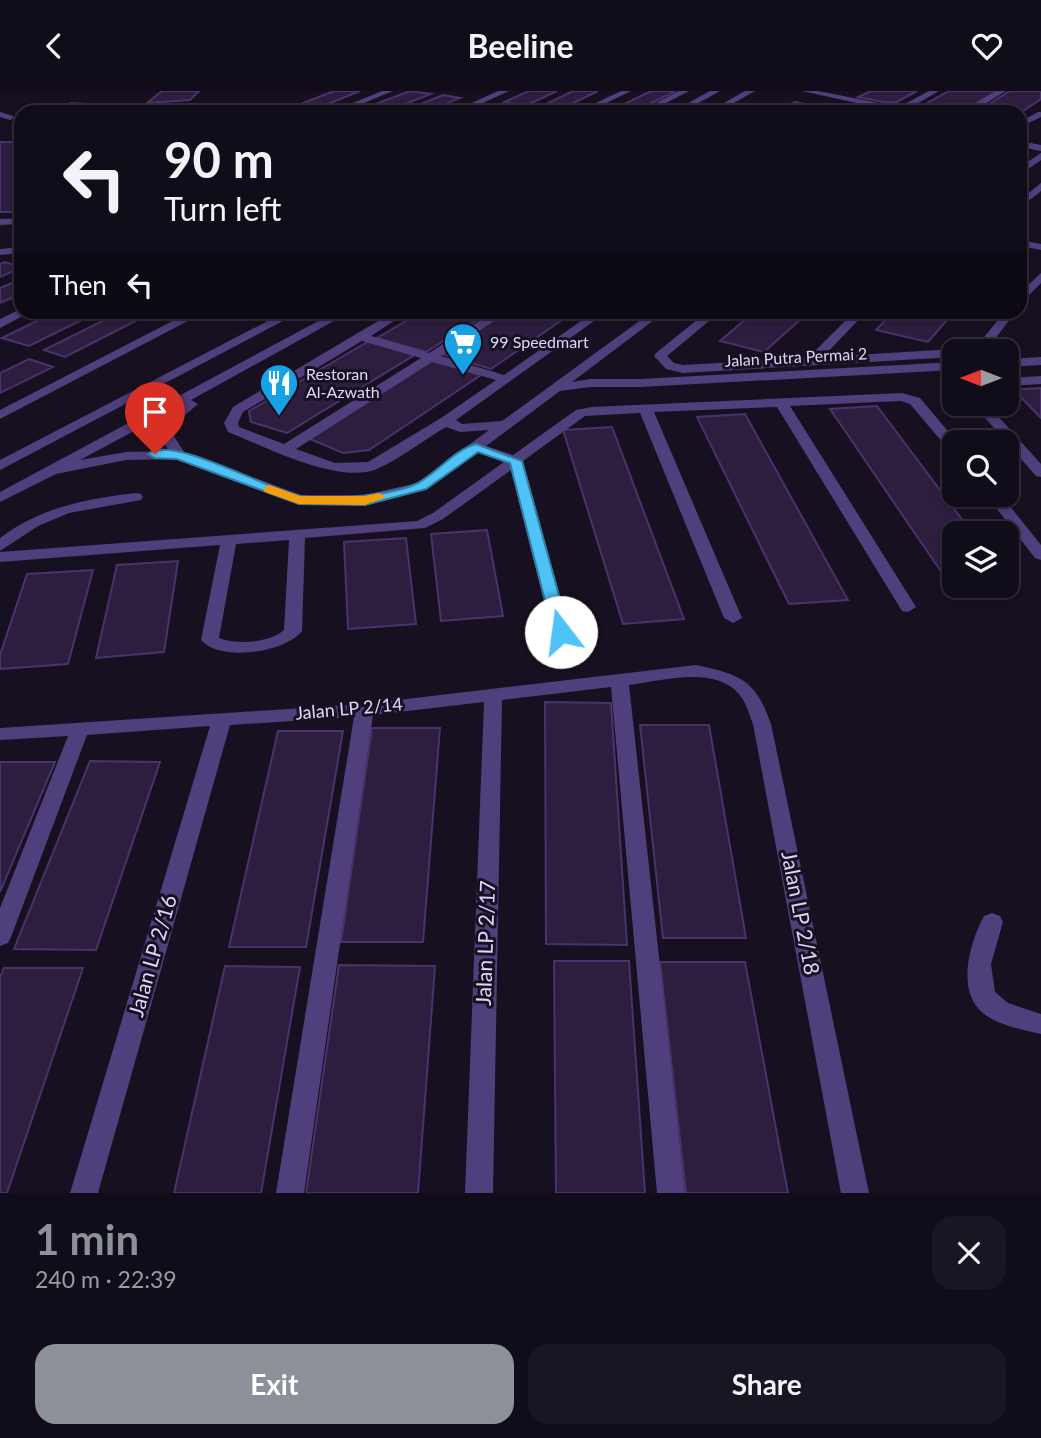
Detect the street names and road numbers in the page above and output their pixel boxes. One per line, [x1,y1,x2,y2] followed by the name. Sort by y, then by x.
[724,343,868,370] street label: Jalan Putra Permai 2
[294,692,404,724] street label: Jalan LP 2/14
[777,849,826,977] street label: Jalan LP 2/18
[470,880,499,1006] street label: Jalan LP 2/17
[122,892,181,1019] street label: Jalan LP 2/16

